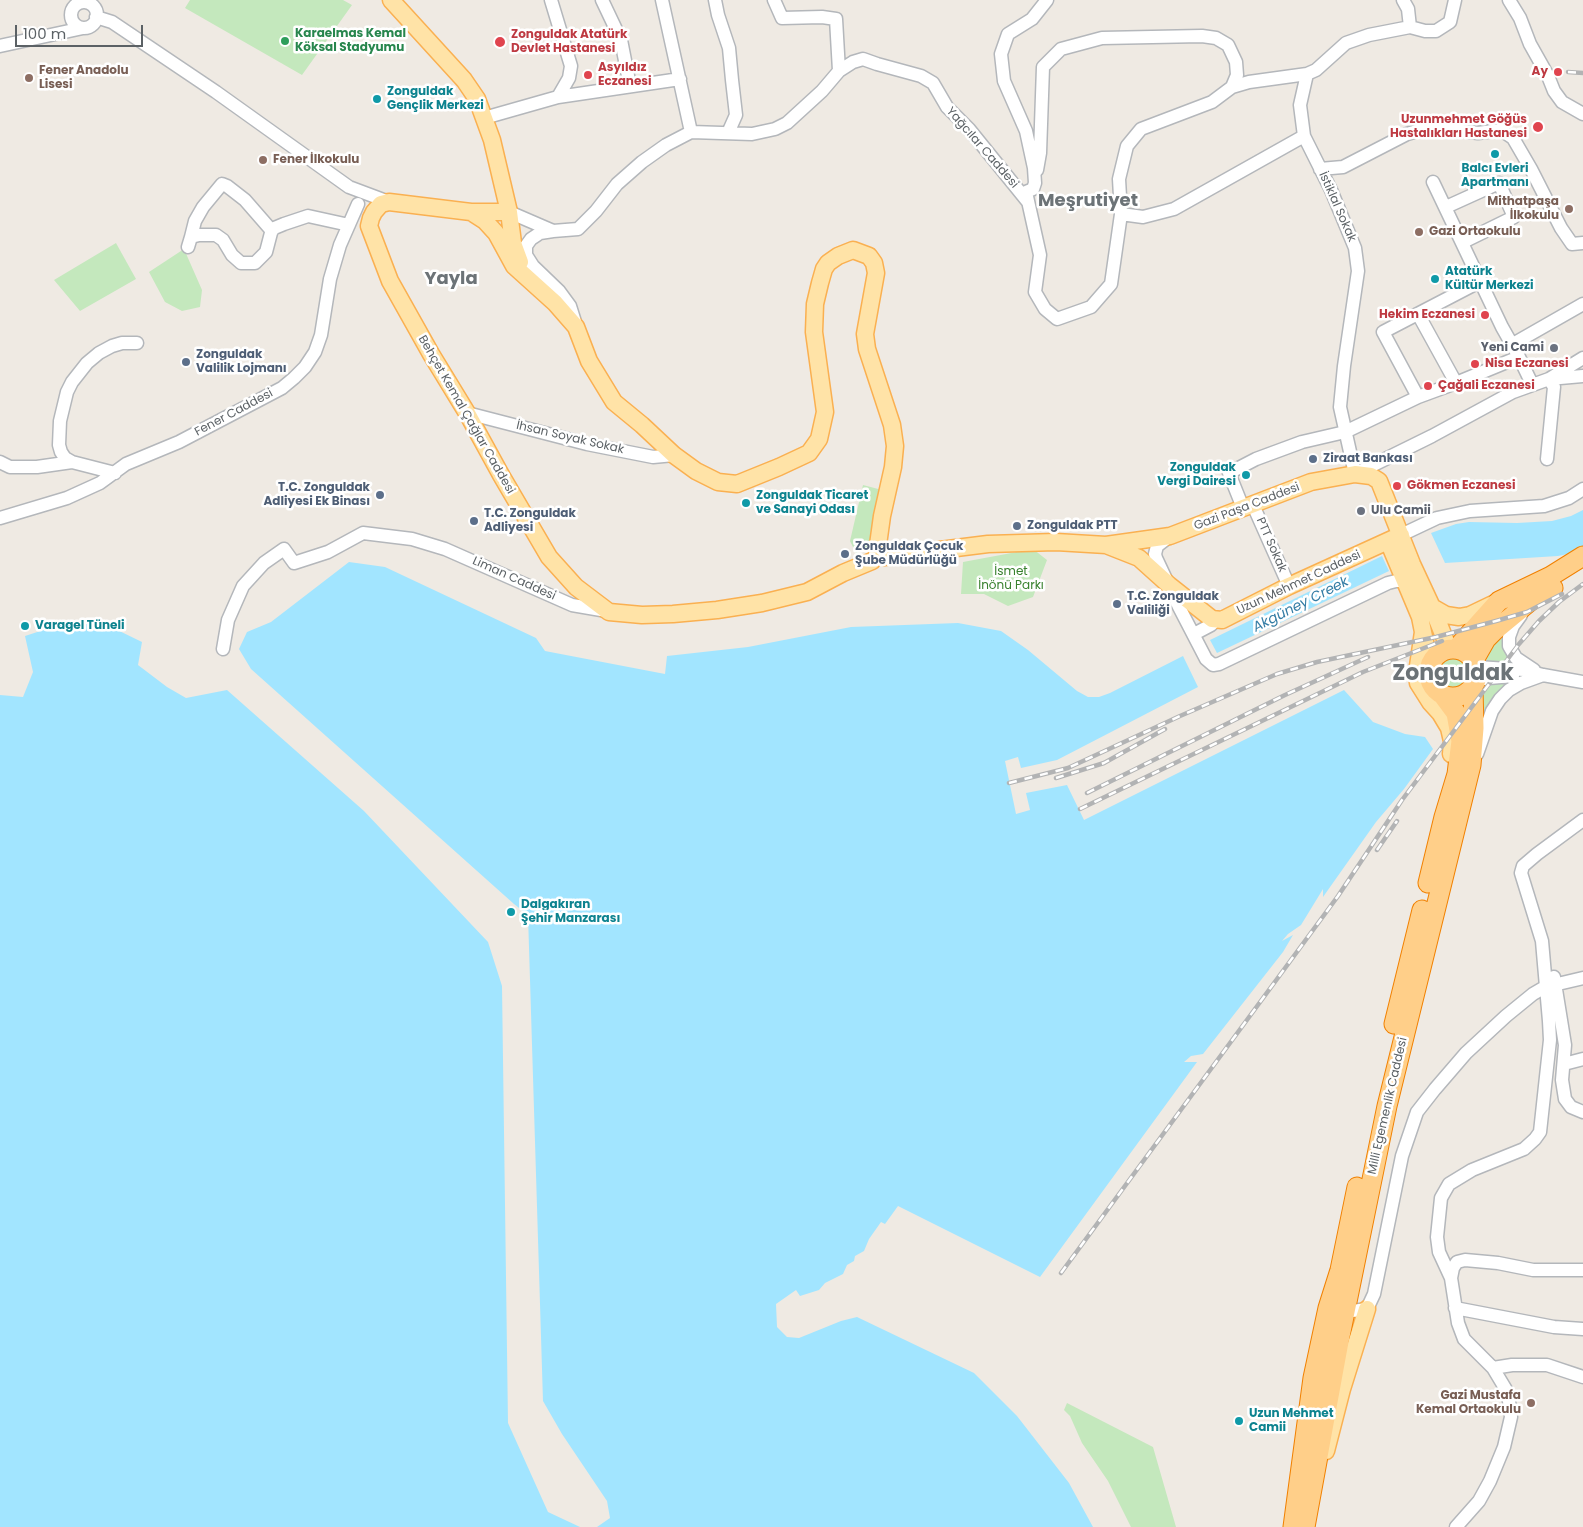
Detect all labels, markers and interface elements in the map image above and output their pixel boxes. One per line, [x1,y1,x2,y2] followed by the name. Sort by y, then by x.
[18,15,145,47] scale bar
[23,23,66,44] text: 100 m
[295,27,406,55] place label: Karaelmas Kemal Köksal Stadyumu
[511,28,627,56] place label: Zonguldak Atatürk Devlet Hastanesi
[279,35,291,47] marker: Karaelmas Kemal Köksal Stadyumu
[493,35,507,49] marker: Zonguldak Atatürk Devlet Hastanesi
[598,61,652,89] place label: Asyıldız Eczanesi
[39,64,129,92] place label: Fener Anadolu Lisesi
[1532,65,1548,79] place label: Ay
[1552,66,1564,78] marker: Ay
[582,69,594,81] marker: Asyıldız Eczanesi
[23,72,35,84] marker: Fener Anadolu Lisesi
[387,85,484,113] place label: Zonguldak Gençlik Merkezi
[371,93,383,105] marker: Zonguldak Gençlik Merkezi
[943,105,1021,191] street label: Yağcılar Caddesi
[1390,113,1527,141] place label: Uzunmehmet Göğüs Hastalıkları Hastanesi
[1531,120,1545,134] marker: Uzunmehmet Göğüs Hastalıkları Hastanesi
[1489,148,1501,160] marker: Balcı Evleri Apartmanı
[273,153,359,167] place label: Fener İlkokulu
[257,154,269,166] marker: Fener İlkokulu
[1461,162,1529,190] place label: Balcı Evleri Apartmanı
[1315,170,1359,244] street label: İstiklal Sokak
[1038,190,1138,212] district label: Meşrutiyet
[1487,195,1559,223] place label: Mithatpaşa İlkokulu
[1563,203,1575,215] marker: Mithatpaşa İlkokulu
[1429,225,1521,239] place label: Gazi Ortaokulu
[1413,226,1425,238] marker: Gazi Ortaokulu
[1445,265,1533,293] place label: Atatürk Kültür Merkezi
[424,268,478,290] district label: Yayla
[1429,273,1441,285] marker: Atatürk Kültür Merkezi
[1379,308,1475,322] place label: Hekim Eczanesi
[1479,309,1491,321] marker: Hekim Eczanesi
[415,333,517,497] street label: Behçet Kemal Çağlar Caddesi
[1481,341,1544,355] place label: Yeni Cami
[1548,342,1560,354] marker: Yeni Cami
[196,348,287,376] place label: Zonguldak Valilik Lojmanı
[180,356,192,368] marker: Zonguldak Valilik Lojmanı
[1485,357,1569,371] place label: Nisa Eczanesi
[1469,358,1481,370] marker: Nisa Eczanesi
[1438,379,1535,393] place label: Çağali Eczanesi
[1422,380,1434,392] marker: Çağali Eczanesi
[192,386,276,440] street label: Fener Caddesi
[515,419,625,457] street label: İhsan Soyak Sokak
[1323,452,1413,466] place label: Ziraat Bankası
[1307,453,1319,465] marker: Ziraat Bankası
[1157,461,1236,489] place label: Zonguldak Vergi Dairesi
[1240,469,1252,481] marker: Zonguldak Vergi Dairesi
[1407,479,1516,493] place label: Gökmen Eczanesi
[1192,480,1302,534] street label: Gazi Paşa Caddesi
[1391,480,1403,492] marker: Gökmen Eczanesi
[263,481,370,509] place label: T.C. Zonguldak Adliyesi Ek Binası
[374,489,386,501] marker: T.C. Zonguldak Adliyesi Ek Binası
[756,489,868,517] place label: Zonguldak Ticaret ve Sanayi Odası
[740,497,752,509] marker: Zonguldak Ticaret ve Sanayi Odası
[1371,504,1431,518] place label: Ulu Camii
[1355,505,1367,517] marker: Ulu Camii
[484,507,576,535] place label: T.C. Zonguldak Adliyesi
[468,515,480,527] marker: T.C. Zonguldak Adliyesi
[1253,515,1289,575] street label: PTT Sokak
[1027,519,1118,533] place label: Zonguldak PTT
[1011,520,1023,532] marker: Zonguldak PTT
[855,540,963,568] place label: Zonguldak Çocuk Şube Müdürlüğü
[839,548,851,560] marker: Zonguldak Çocuk Şube Müdürlüğü
[1235,548,1363,618] street label: Uzun Mehmet Caddesi
[470,554,558,604] street label: Liman Caddesi
[978,565,1044,593] park label: İsmet İnönü Parkı
[1250,574,1352,636] water label: Akgüney Creek
[1127,590,1219,618] place label: T.C. Zonguldak Valiliği
[1111,598,1123,610] marker: T.C. Zonguldak Valiliği
[35,619,125,633] place label: Varagel Tüneli
[19,620,31,632] marker: Varagel Tüneli
[1392,661,1514,687] district label: Zonguldak
[521,898,620,926] place label: Dalgakıran Şehir Manzarası
[505,906,517,918] marker: Dalgakıran Şehir Manzarası
[1365,1036,1411,1176] street label: Milli Egemenlik Caddesi
[1416,1389,1521,1417] place label: Gazi Mustafa Kemal Ortaokulu
[1525,1397,1537,1409] marker: Gazi Mustafa Kemal Ortaokulu
[1249,1407,1334,1435] place label: Uzun Mehmet Camii
[1233,1415,1245,1427] marker: Uzun Mehmet Camii

